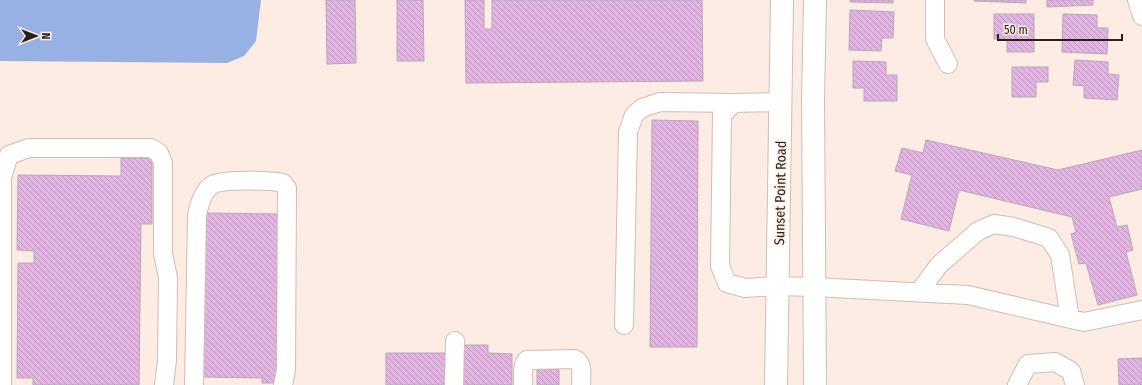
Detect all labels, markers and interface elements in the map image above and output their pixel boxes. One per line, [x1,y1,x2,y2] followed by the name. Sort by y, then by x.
[16,16,56,56] north arrow
[998,16,1122,42] scale bar
[1004,23,1028,37] text: 50 m
[39,33,52,39] text: N
[771,141,790,245] street label: Sunset Point Road

